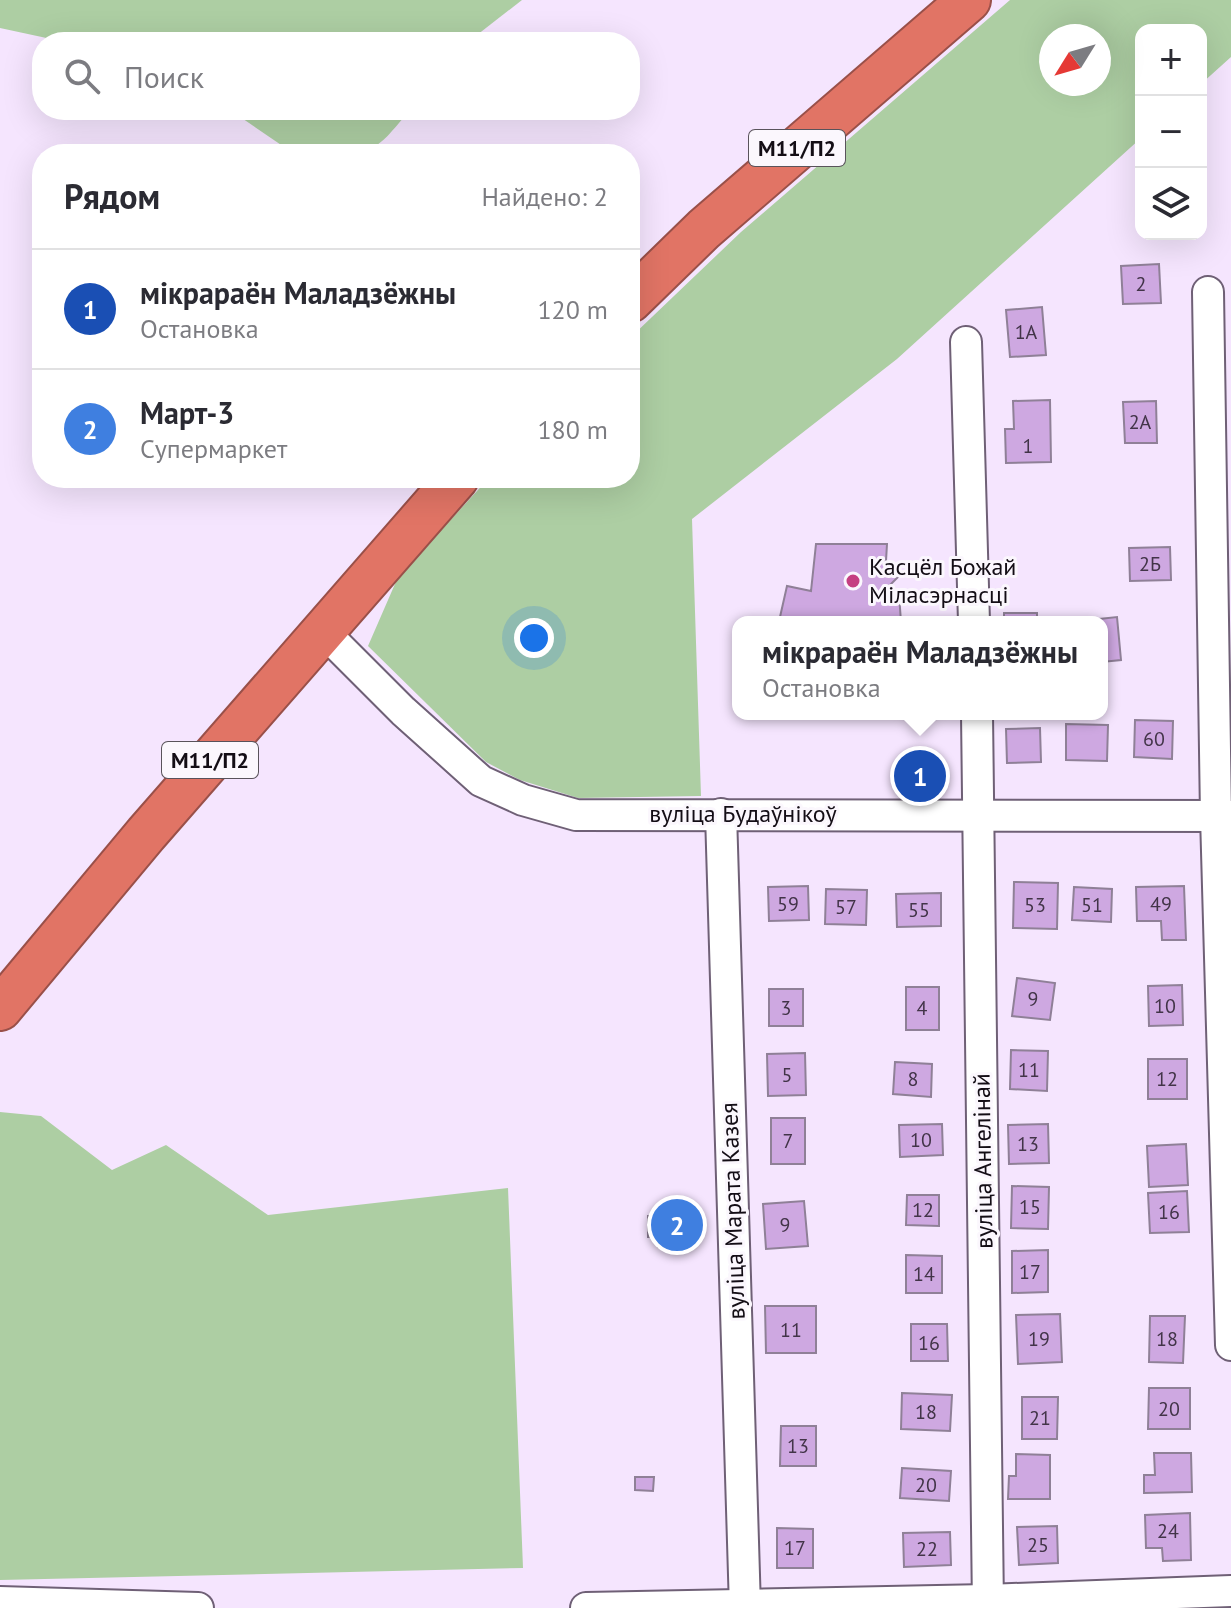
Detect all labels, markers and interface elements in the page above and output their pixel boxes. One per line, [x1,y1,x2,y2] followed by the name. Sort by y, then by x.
[1039,24,1111,96] north arrow
[1135,24,1207,240] map controls
[1135,24,1207,96] button: +
[32,32,640,120] search box
[60,54,104,98] icon: search
[124,57,204,96] text: Поиск
[1135,96,1207,168] button: −
[749,130,845,166] road number: М11/П2
[1135,168,1207,240] button: layers
[64,174,160,218] text: Рядом
[481,180,608,213] text: Найдено: 2
[1136,271,1146,297] house number: 2
[140,273,456,312] text: мікрараён Маладзёжны
[83,293,97,326] text: 1
[537,293,608,326] text: 120 m
[140,312,259,345] text: Остановка
[1015,319,1038,345] house number: 1А
[140,393,234,432] text: Март-3
[1129,409,1152,435] house number: 2А
[83,413,97,446] text: 2
[537,413,608,446] text: 180 m
[140,432,287,465] text: Супермаркет
[1023,433,1033,459] house number: 1
[869,551,1016,610] place label: Касцёл Божай Міласэрнасці
[1139,551,1161,577] house number: 2Б
[844,572,862,590] marker: Касцёл Божай Міласэрнасці
[732,616,1108,720] popup
[514,618,554,658] your location
[762,632,1078,671] text: мікрараён Маладзёжны
[762,671,881,704] text: Остановка
[1143,726,1165,752] house number: 60
[162,742,258,778] road number: М11/П2
[894,746,946,806] pin: 1
[649,798,837,829] street label: вуліца Будаўнікоў
[777,891,799,917] house number: 59
[1150,891,1172,917] house number: 49
[1024,892,1046,918] house number: 53
[1081,892,1103,918] house number: 51
[835,894,857,920] house number: 57
[908,897,930,923] house number: 55
[1028,986,1038,1012] house number: 9
[1154,993,1176,1019] house number: 10
[781,995,791,1021] house number: 3
[917,995,928,1021] house number: 4
[1018,1057,1040,1083] house number: 11
[782,1062,792,1088] house number: 5
[908,1066,918,1092] house number: 8
[1156,1066,1178,1092] house number: 12
[965,1073,1000,1249] street label: вуліца Ангелінай
[713,1102,752,1320] street label: вуліца Марата Казея
[910,1127,932,1153] house number: 10
[783,1128,793,1154] house number: 7
[1017,1131,1039,1157] house number: 13
[1019,1194,1041,1220] house number: 15
[651,1195,703,1255] pin: 2
[912,1197,934,1223] house number: 12
[1158,1199,1180,1225] house number: 16
[780,1212,790,1238] house number: 9
[1019,1259,1041,1285] house number: 17
[913,1261,935,1287] house number: 14
[780,1317,802,1343] house number: 11
[1028,1326,1050,1352] house number: 19
[1156,1326,1178,1352] house number: 18
[918,1330,940,1356] house number: 16
[1158,1396,1180,1422] house number: 20
[915,1399,937,1425] house number: 18
[1029,1405,1051,1431] house number: 21
[787,1433,809,1459] house number: 13
[915,1472,937,1498] house number: 20
[1157,1518,1179,1544] house number: 24
[1027,1532,1049,1558] house number: 25
[784,1535,806,1561] house number: 17
[916,1536,938,1562] house number: 22

